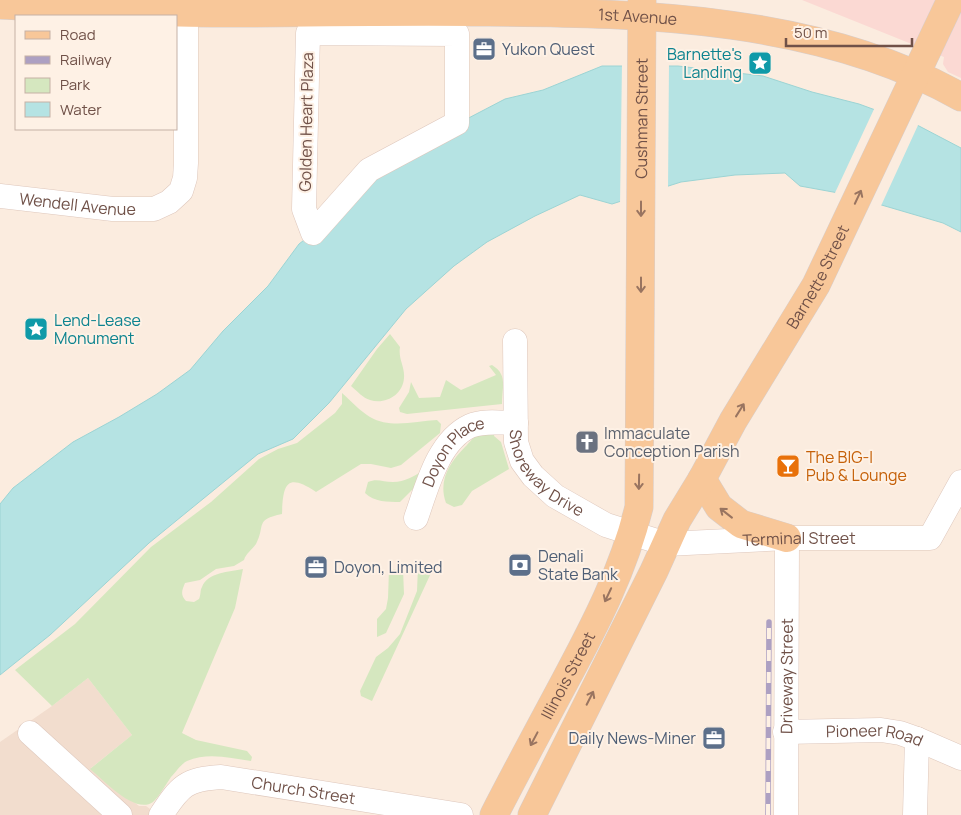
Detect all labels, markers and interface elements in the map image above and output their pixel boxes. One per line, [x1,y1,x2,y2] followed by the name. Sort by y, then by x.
[598,3,678,30] street label: 1st Avenue
[15,15,178,130] legend
[786,15,912,47] scale bar
[794,22,828,43] text: 50 m
[60,24,96,45] text: Road
[471,36,497,62] office icon: Yukon Quest
[502,38,595,60] place label: Yukon Quest
[667,43,742,83] place label: Barnette's Landing
[60,49,112,70] text: Railway
[747,50,773,76] place icon: Barnette's Landing
[294,52,318,192] street label: Golden Heart Plaza
[630,58,653,179] street label: Cushman Street
[60,74,90,95] text: Park
[60,99,102,120] text: Water
[18,187,136,220] street label: Wendell Avenue
[854,190,864,205] one-way arrow
[636,201,646,217] one-way arrow
[781,221,854,333] street label: Barnette Street
[636,276,645,292] one-way arrow
[54,309,141,349] place label: Lend-Lease Monument
[23,316,49,342] place icon: Lend-Lease Monument
[735,403,745,417] one-way arrow
[417,412,486,490] street label: Doyon Place
[604,422,739,462] place label: Immaculate Conception Parish
[505,429,588,521] street label: Shoreway Drive
[574,429,600,455] church icon: Immaculate Conception Parish
[806,446,907,486] place label: The BIG-I Pub & Lounge
[775,453,801,479] bar icon: The BIG-I Pub & Lounge
[634,474,644,490] one-way arrow
[720,508,733,519] one-way arrow
[742,527,856,551] street label: Terminal Street
[538,545,619,585] place label: Denali State Bank
[507,552,533,578] bank icon: Denali State Bank
[303,554,329,580] office icon: Doyon, Limited
[334,556,443,578] place label: Doyon, Limited
[603,587,612,602] one-way arrow
[775,618,798,734] street label: Driveway Street
[536,628,600,723] street label: Illinois Street
[585,691,595,706] one-way arrow
[826,719,927,751] street label: Pioneer Road
[701,725,727,751] office icon: Daily News-Miner
[568,727,696,749] place label: Daily News-Miner
[529,732,539,747] one-way arrow
[250,771,357,809] street label: Church Street

